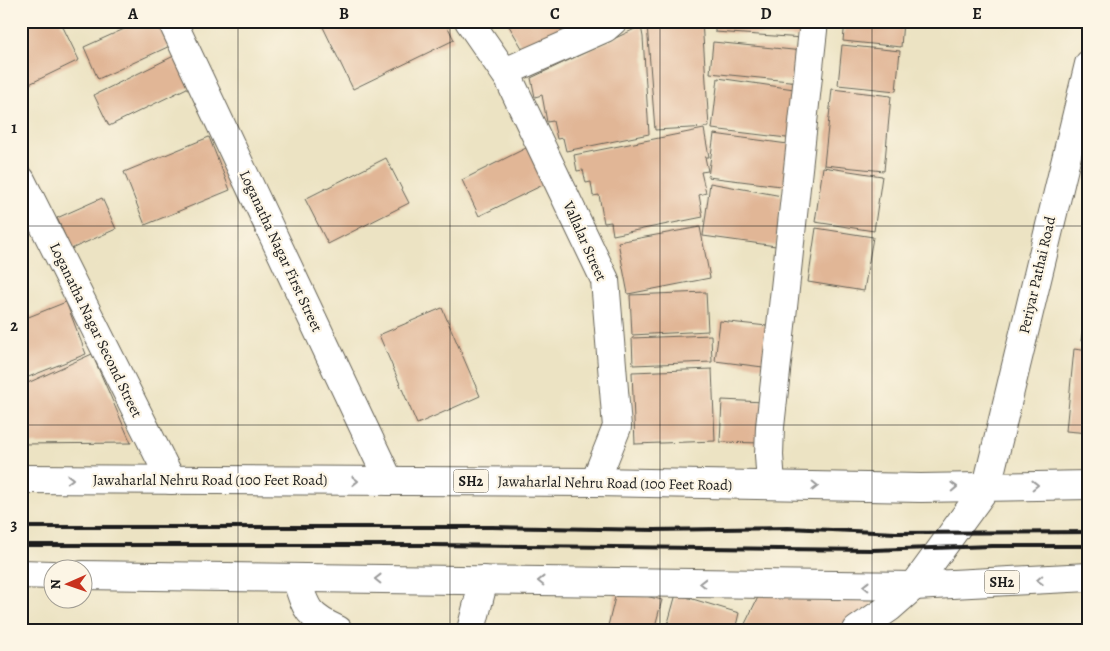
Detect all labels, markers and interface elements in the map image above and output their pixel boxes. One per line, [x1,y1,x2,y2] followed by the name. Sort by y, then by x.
[127,3,139,25] text: A
[339,3,349,25] text: B
[550,3,560,25] text: C
[760,3,772,25] text: D
[972,3,982,25] text: E
[11,117,17,139] text: 1
[235,167,327,335] street label: Loganatha Nagar First Street
[558,197,612,284] street label: Vallalar Street
[1014,213,1060,336] street label: Periyar Pathai Road
[45,239,147,421] street label: Loganatha Nagar Second Street
[10,315,18,337] text: 2
[93,470,327,490] street label: Jawaharlal Nehru Road (100 Feet Road)
[454,470,488,492] road number: SH2
[497,471,733,495] street label: Jawaharlal Nehru Road (100 Feet Road)
[66,474,74,484] one-way arrow
[352,476,359,486] one-way arrow
[811,480,819,491] one-way arrow
[1032,480,1040,491] one-way arrow
[950,482,958,493] one-way arrow
[11,514,18,536] text: 3
[42,558,92,608] north arrow
[984,570,1020,594] road number: SH2
[374,573,382,584] one-way arrow
[1036,574,1044,585] one-way arrow
[537,576,544,586] one-way arrow
[699,578,707,588] one-way arrow
[46,579,65,590] text: N
[861,580,869,591] one-way arrow

